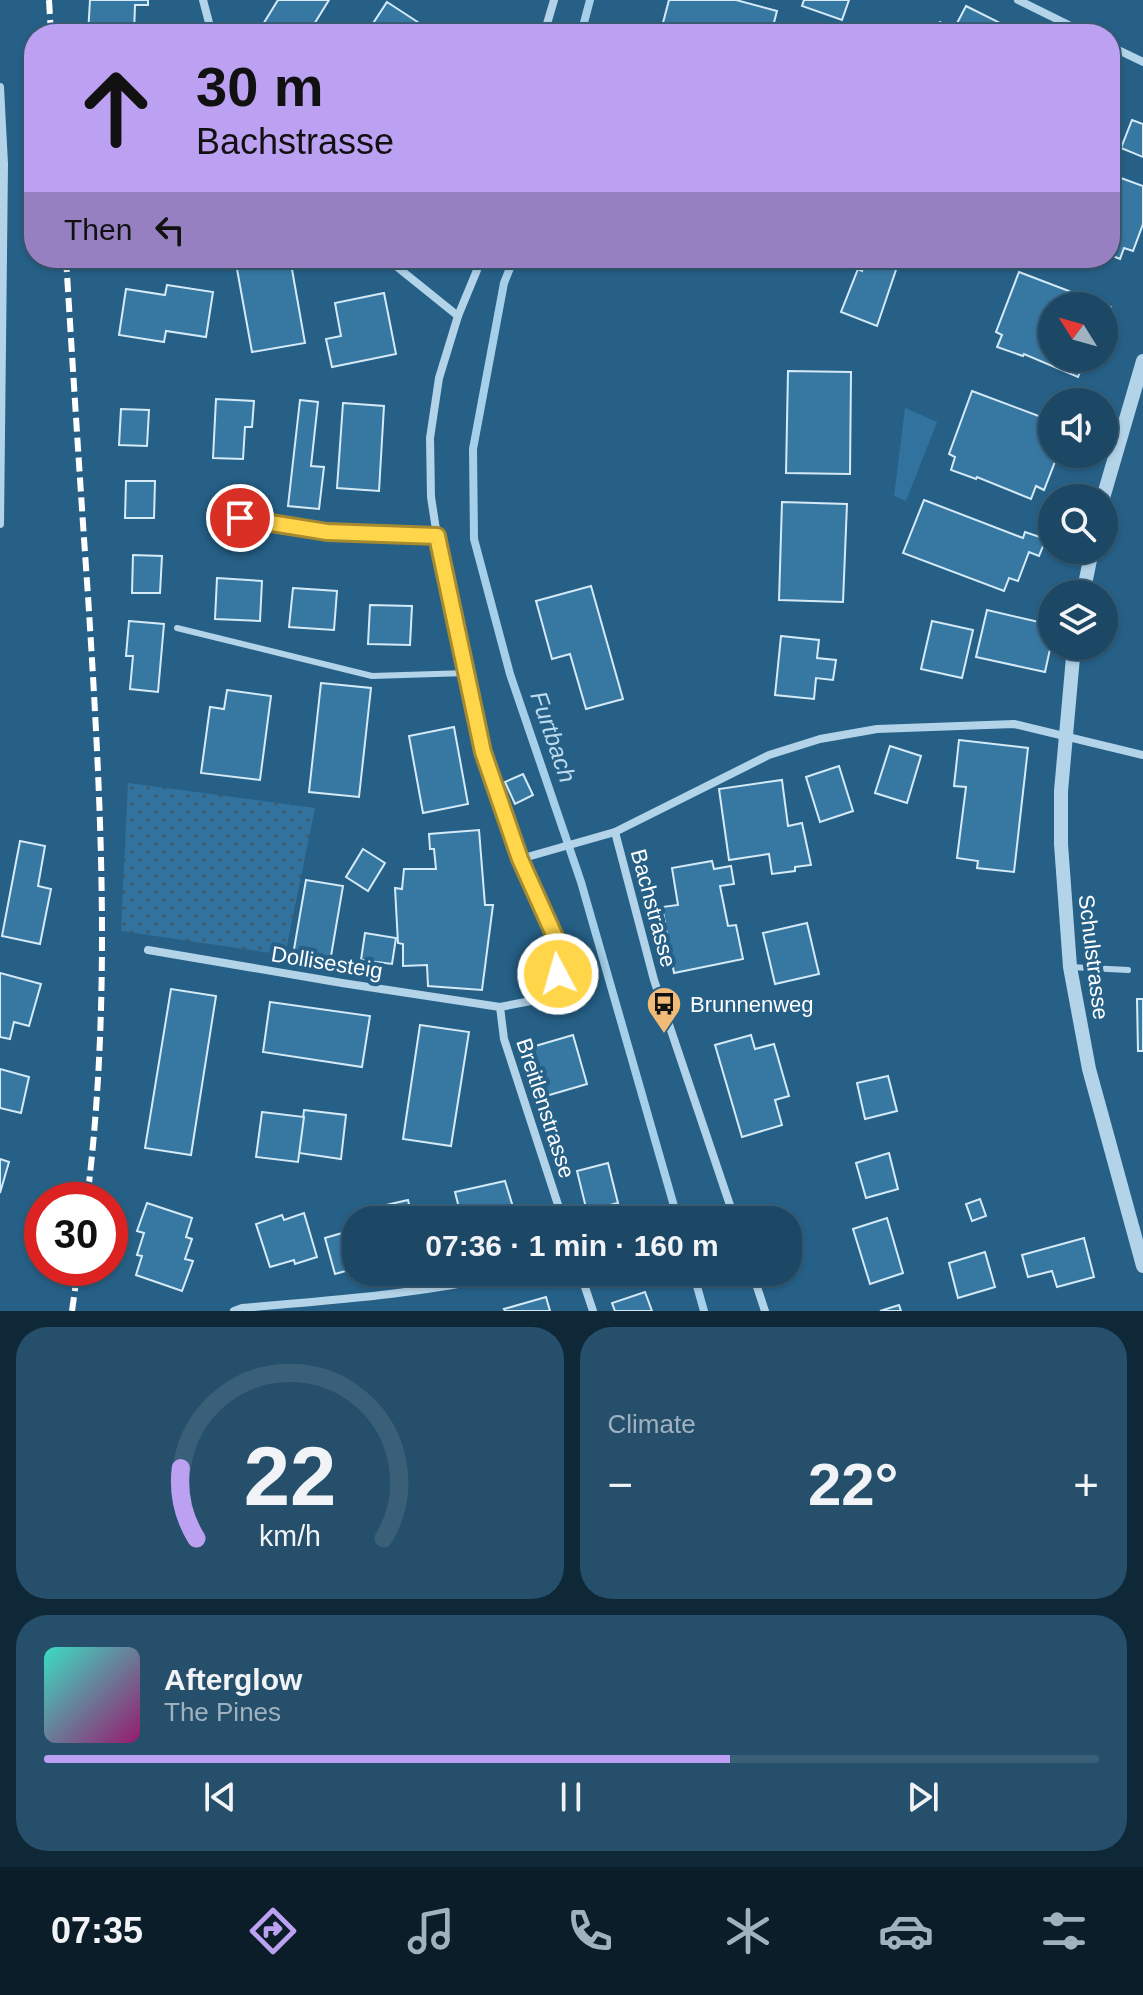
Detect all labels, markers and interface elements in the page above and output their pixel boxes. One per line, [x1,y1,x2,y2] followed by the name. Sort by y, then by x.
[196,55,324,118] text: 30 m
[64,56,168,160] icon: ahead
[196,121,394,162] text: Bachstrasse
[148,208,192,252] icon: left
[64,213,132,246] text: Then
[1038,292,1118,372] north arrow
[1038,292,1118,660] map controls
[1038,388,1118,468] button: sound
[206,484,274,552] pin
[1038,484,1118,564] button: search
[218,496,262,540] icon: arrive
[1038,580,1118,660] button: layers
[525,688,582,786] water label: Furtbach
[626,846,681,970] street label: Bachstrasse
[1073,893,1114,1021] street label: Schulstrasse
[516,932,600,1016] position arrow
[269,941,384,984] street label: Dollisesteig
[645,985,683,1035] bus stop icon: Brunnenweg
[690,992,814,1017] place label: Brunnenweg
[511,1035,580,1181] street label: Breitlenstrasse
[24,1182,128,1286] speed limit sign: 30
[425,1229,719,1262] text: 07:36 · 1 min · 160 m
[608,1409,696,1439] text: Climate
[243,1430,336,1523] text: 22
[808,1451,899,1518] text: 22°
[608,1460,633,1509] text: −
[1073,1460,1099,1509] text: +
[259,1520,321,1552] text: km/h
[164,1663,302,1696] text: Afterglow
[164,1697,281,1727] text: The Pines
[198,1775,242,1819] icon: previous
[549,1775,593,1819] icon: pause
[901,1775,945,1819] icon: next
[245,1903,301,1959] icon: directions
[403,1903,459,1959] icon: music
[562,1903,618,1959] icon: phone
[720,1903,776,1959] icon: climate
[878,1903,934,1959] icon: car
[1036,1903,1092,1959] icon: filters
[51,1910,143,1951] text: 07:35

